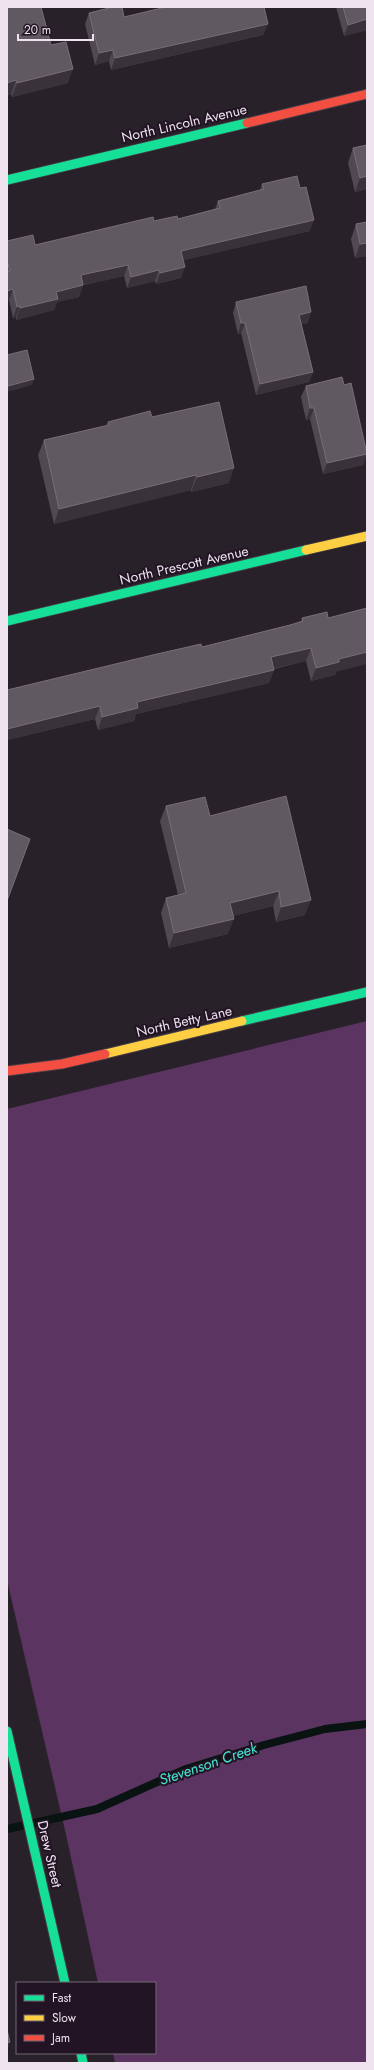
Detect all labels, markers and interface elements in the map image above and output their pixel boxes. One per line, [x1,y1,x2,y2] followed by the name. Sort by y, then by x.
[18,16,93,42] scale bar
[24,21,51,39] text: 20 m
[119,99,249,147] street label: North Lincoln Avenue
[117,540,251,590] street label: North Prescott Avenue
[134,1000,234,1042] street label: North Betty Lane
[156,1737,260,1791] water label: Stevenson Creek
[33,1819,68,1890] street label: Drew Street
[16,1982,156,2054] legend
[52,1989,71,2007] text: Fast
[52,2009,77,2027] text: Slow
[50,2029,70,2047] text: Jam

